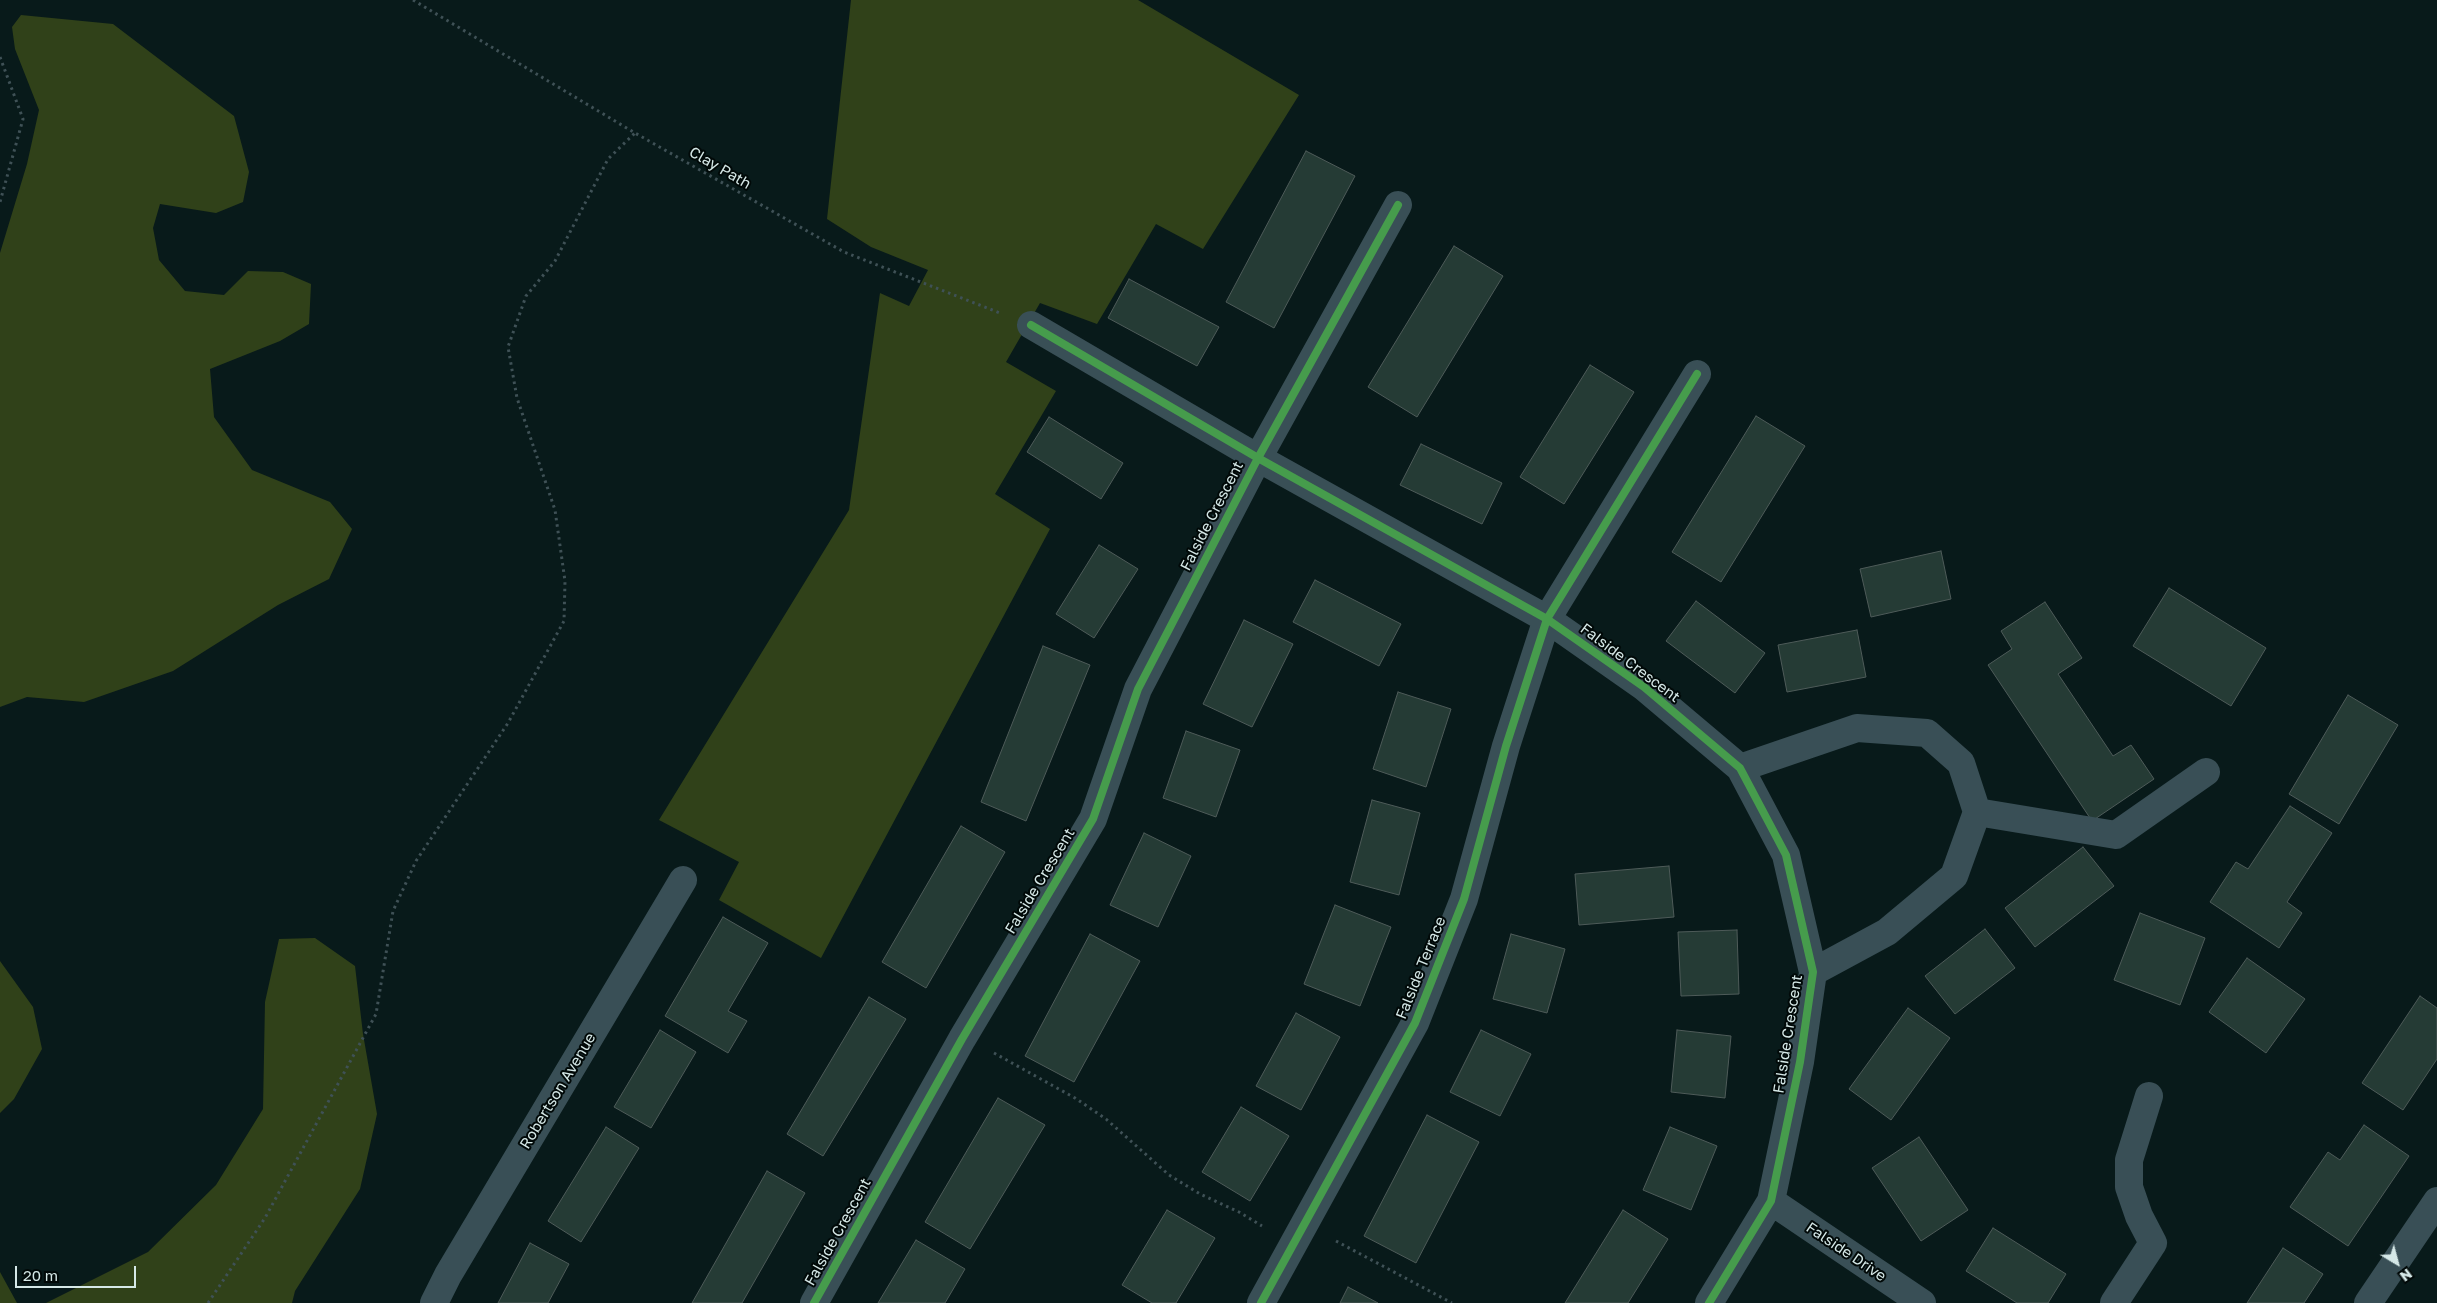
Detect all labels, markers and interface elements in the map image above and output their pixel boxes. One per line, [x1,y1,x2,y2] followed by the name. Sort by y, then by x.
[686,143,754,193] street label: Clay Path
[1177,458,1247,574] street label: Falside Crescent
[1577,620,1683,706] street label: Falside Crescent
[1001,825,1079,937] street label: Falside Crescent
[1392,914,1450,1022] street label: Falside Terrace
[1770,973,1806,1095] street label: Falside Crescent
[516,1030,600,1152] street label: Robertson Avenue
[801,1175,875,1289] street label: Falside Crescent
[1803,1219,1889,1285] street label: Falside Drive
[2372,1238,2422,1288] north arrow
[18,1256,139,1288] scale bar
[2397,1265,2416,1285] text: N
[23,1266,58,1284] text: 20 m

